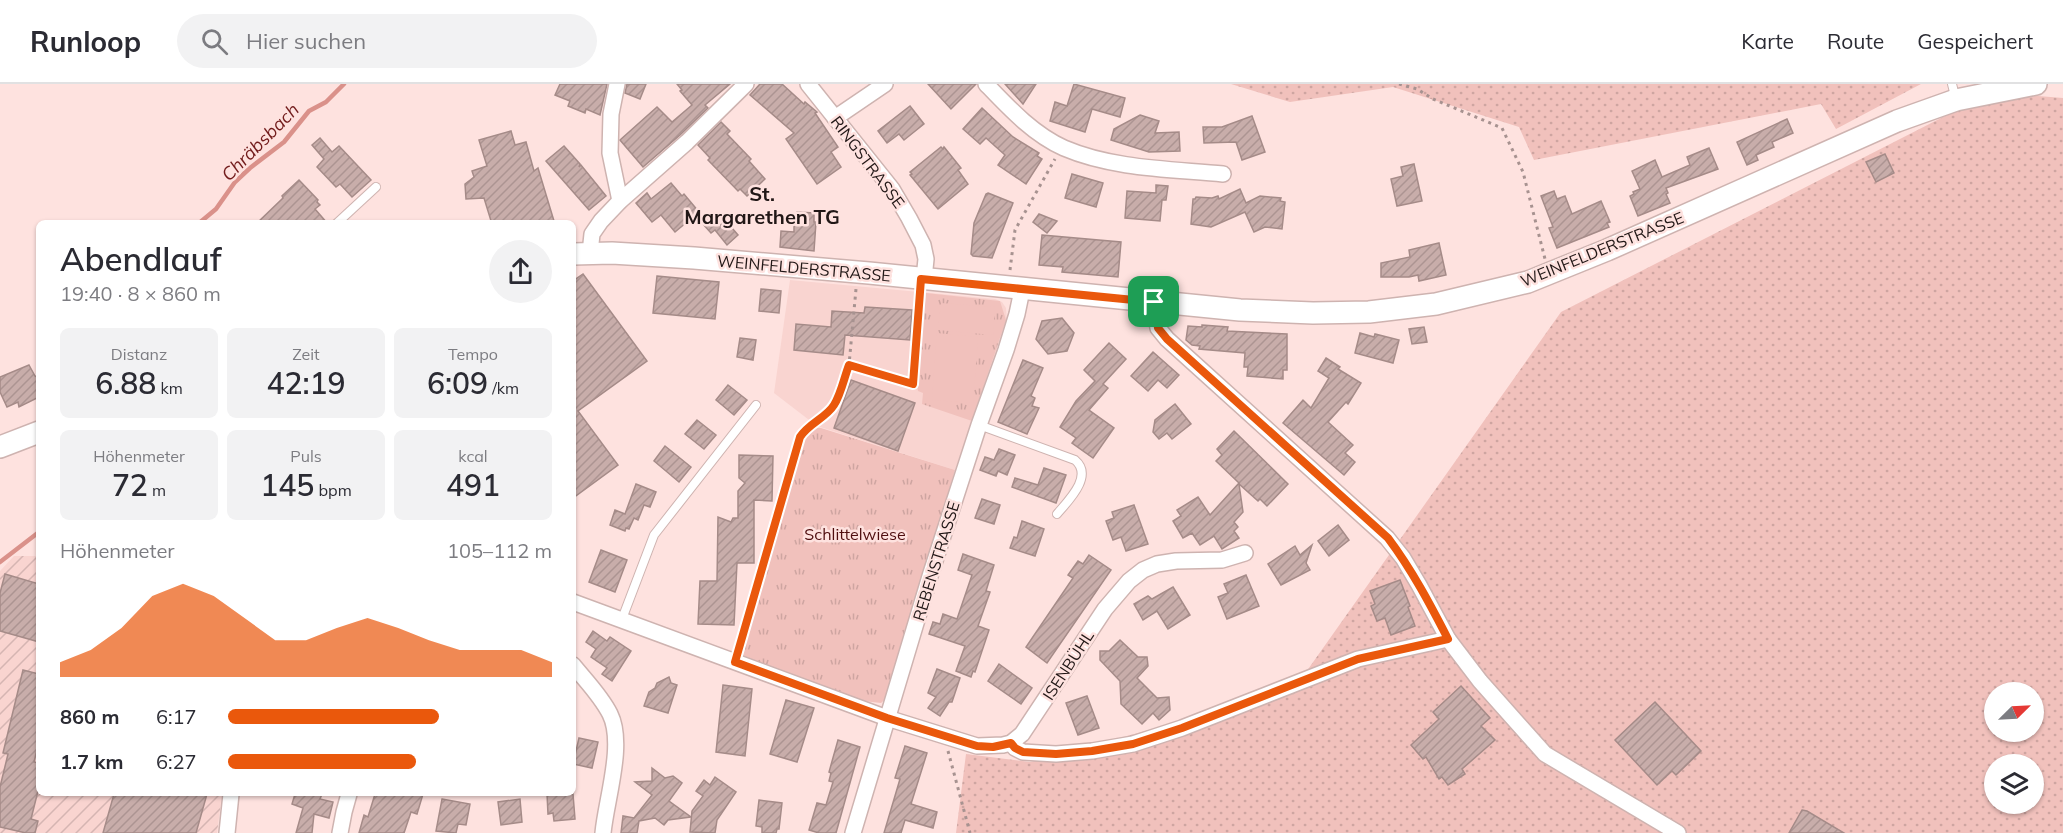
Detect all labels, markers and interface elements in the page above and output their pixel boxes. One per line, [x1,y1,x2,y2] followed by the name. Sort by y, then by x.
[177,14,597,68] search box
[30,24,141,59] text: Runloop
[198,25,231,58] icon: search
[246,27,366,55] text: Hier suchen
[1741,28,1794,54] text: Karte
[1827,28,1884,54] text: Route
[1917,28,2033,54] text: Gespeichert
[216,98,304,186] water label: Chräbsbach
[827,112,909,212] street label: RINGSTRASSE
[684,181,840,229] district label: St. Margarethen TG
[1518,207,1686,291] street label: WEINFELDERSTRASSE
[60,238,222,279] text: Abendlauf
[489,240,552,303] button: share
[716,250,892,286] street label: WEINFELDERSTRASSE
[1128,276,1179,327] pin
[60,281,221,306] text: 19:40 · 8 × 860 m
[1137,285,1170,318] icon: arrive
[111,344,167,364] text: Distanz
[292,344,320,364] text: Zeit
[448,344,498,364] text: Tempo
[95,364,156,402] text: 6.88
[266,364,346,402] text: 42:19
[427,364,488,402] text: 6:09
[156,378,183,398] text: km
[488,378,519,398] text: /km
[93,446,185,466] text: Höhenmeter
[290,446,322,466] text: Puls
[458,446,488,466] text: kcal
[112,466,148,504] text: 72
[260,466,314,504] text: 145
[446,466,500,504] text: 491
[148,480,166,500] text: m
[314,480,352,500] text: bpm
[908,499,964,623] street label: REBENSTRASSE
[804,524,906,544] park label: Schlittelwiese
[60,538,175,563] text: Höhenmeter
[447,538,552,563] text: 105–112 m
[1038,626,1098,704] street label: ISENBÜHL
[1984,682,2044,742] north arrow
[1984,682,2044,814] map controls
[60,704,119,729] text: 860 m
[156,704,197,729] text: 6:17
[60,749,123,774] text: 1.7 km
[156,749,197,774] text: 6:27
[1984,754,2044,814] button: layers

